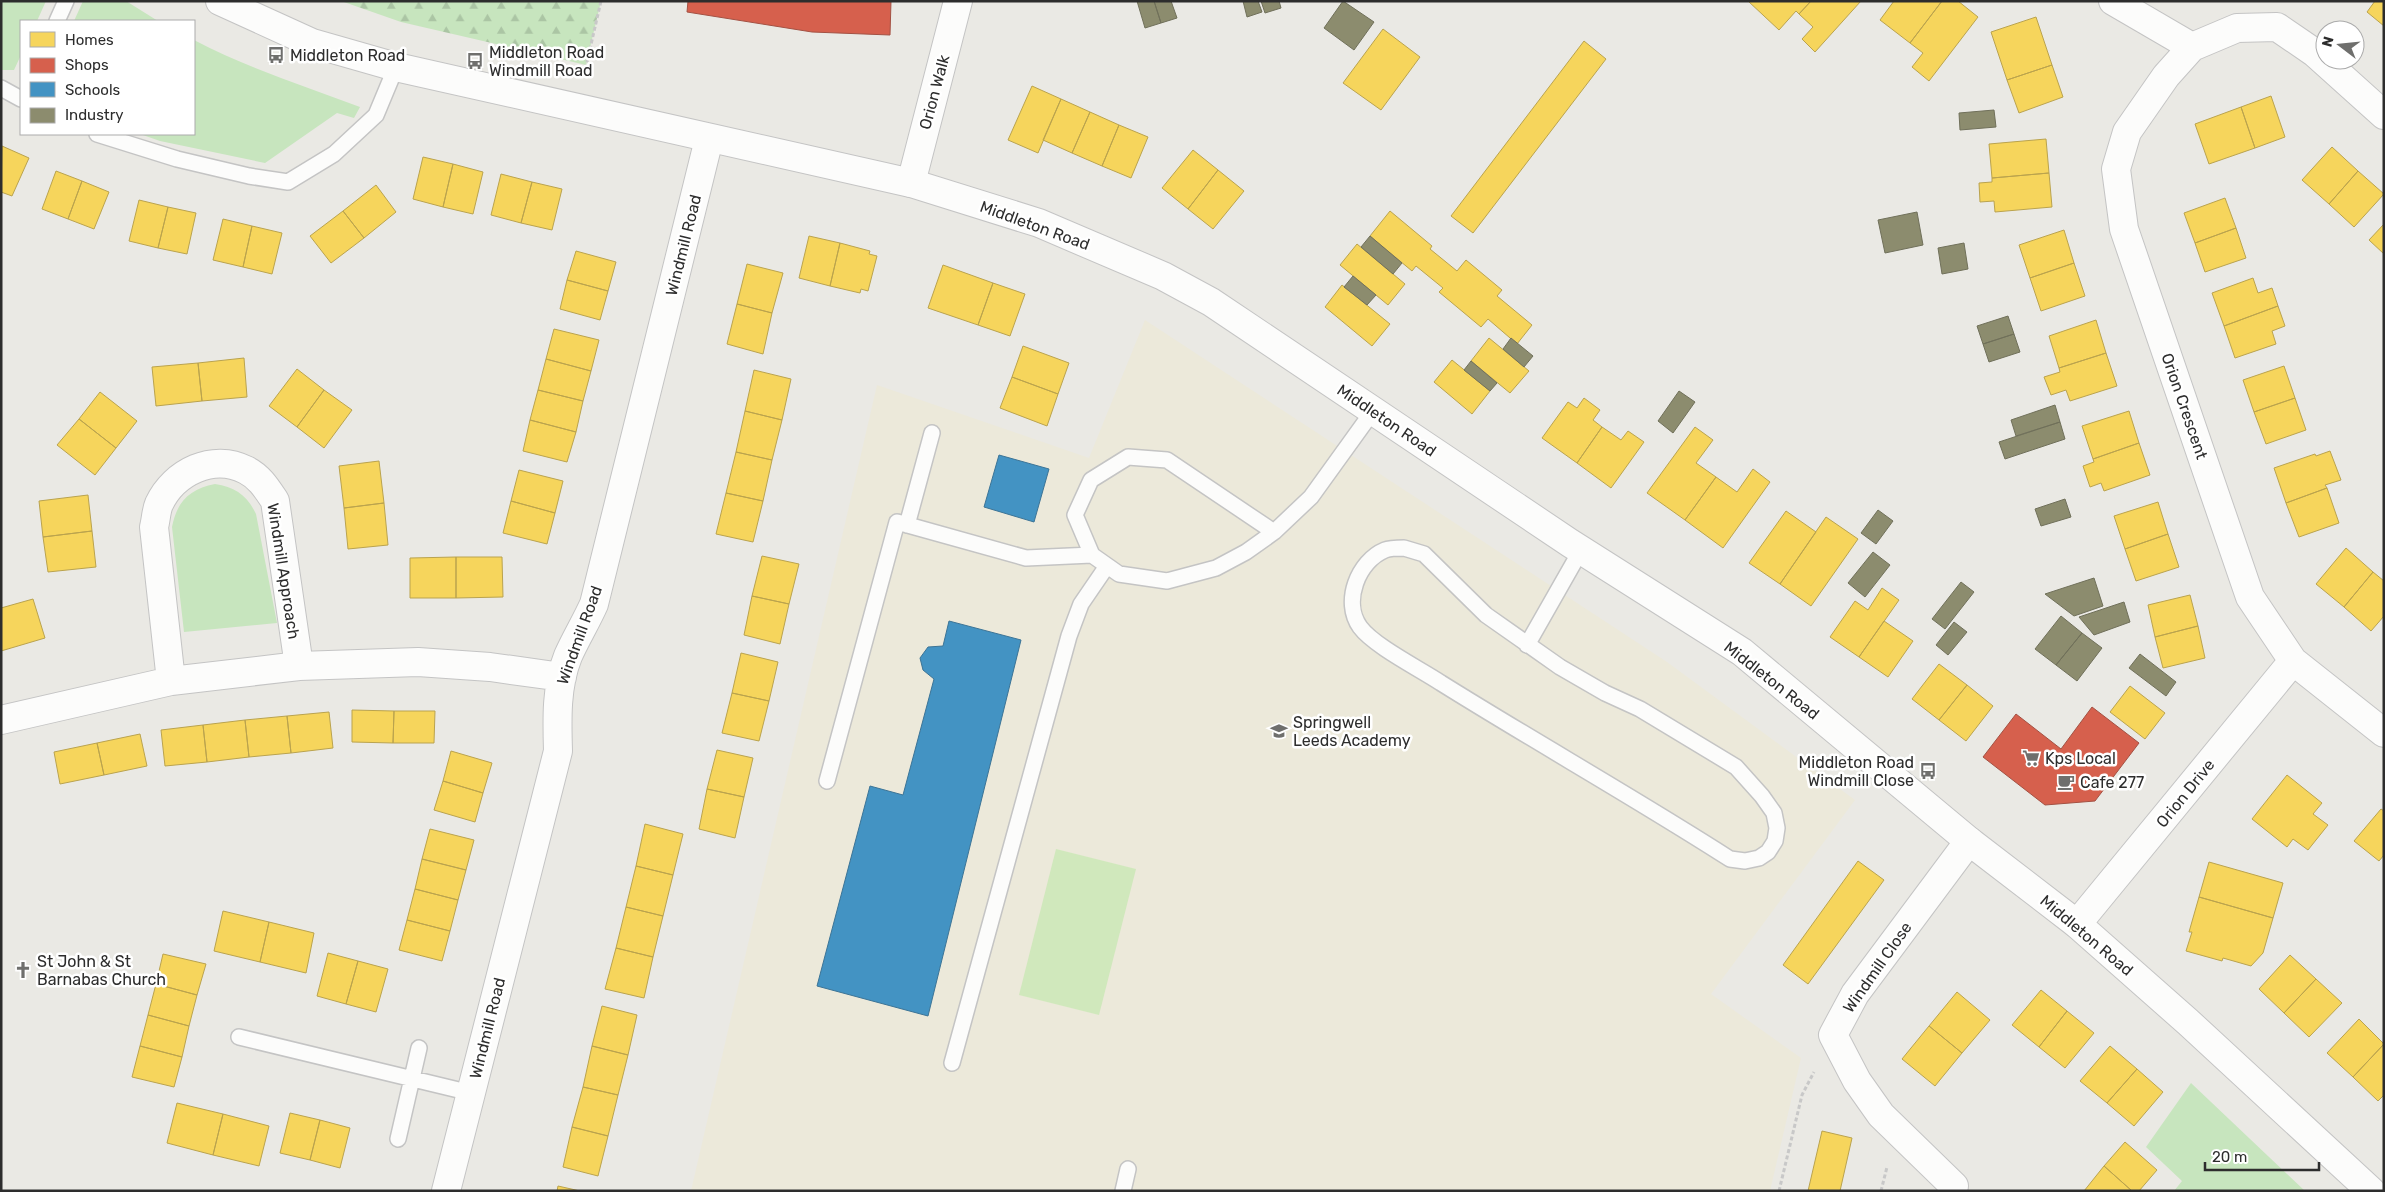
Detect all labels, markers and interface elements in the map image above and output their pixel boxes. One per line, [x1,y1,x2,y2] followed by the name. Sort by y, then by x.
[20,20,195,135] legend
[2315,20,2365,70] north arrow
[65,31,114,49] text: Homes
[2318,34,2338,49] text: N
[489,43,604,80] place label: Middleton Road Windmill Road
[266,45,286,65] bus stop icon: Middleton Road
[290,46,405,65] place label: Middleton Road
[465,51,485,71] bus stop icon: Middleton Road Windmill Road
[915,52,954,132] street label: Orion Walk
[65,56,109,74] text: Shops
[65,81,121,99] text: Schools
[65,106,124,124] text: Industry
[662,193,705,298] street label: Windmill Road
[977,197,1092,254] street label: Middleton Road
[2157,351,2212,462] street label: Orion Crescent
[1334,380,1440,461] street label: Middleton Road
[263,502,304,641] street label: Windmill Approach
[553,583,606,687] street label: Windmill Road
[1720,637,1823,723] street label: Middleton Road
[1293,713,1411,750] place label: Springwell Leeds Academy
[1269,721,1289,741] school or university icon: Springwell Leeds Academy
[2021,748,2041,768] supermarket icon: Kps Local
[2045,749,2116,768] place label: Kps Local
[1799,753,1914,790] place label: Middleton Road Windmill Close
[2152,755,2219,831] street label: Orion Drive
[1918,761,1938,781] bus stop icon: Middleton Road Windmill Close
[2056,772,2076,792] cafe icon: Cafe 277
[2080,773,2144,792] place label: Cafe 277
[2036,891,2137,980] street label: Middleton Road
[1839,918,1916,1016] street label: Windmill Close
[37,952,166,989] place label: St John & St Barnabas Church
[13,960,33,980] church icon: St John & St Barnabas Church
[466,976,509,1081] street label: Windmill Road
[2205,1140,2319,1172] scale bar
[2212,1148,2247,1166] text: 20 m

